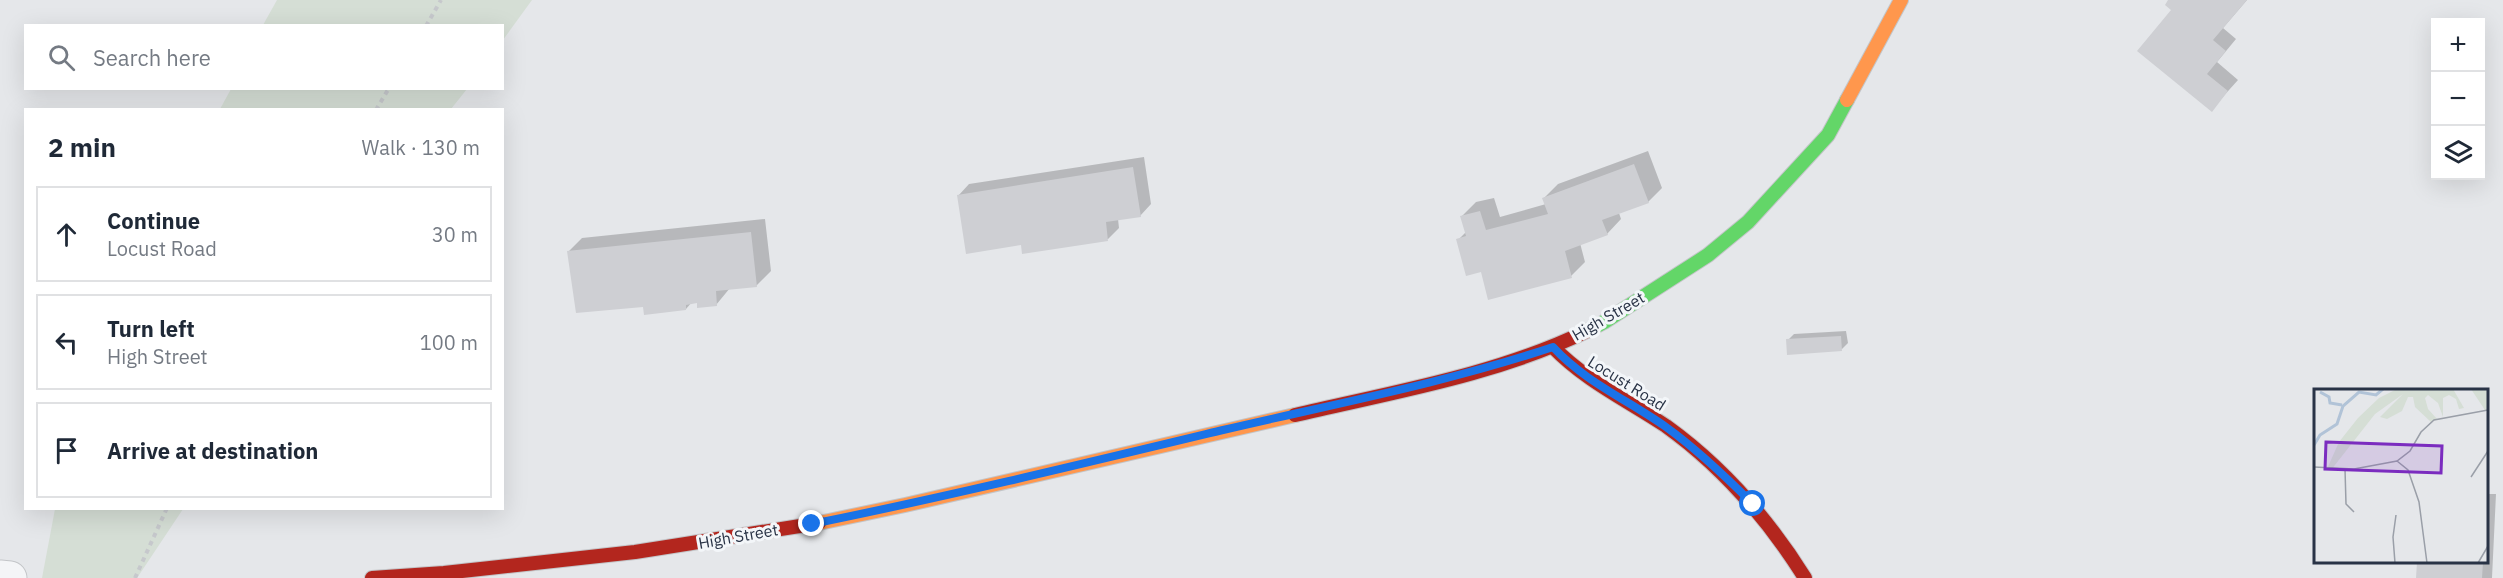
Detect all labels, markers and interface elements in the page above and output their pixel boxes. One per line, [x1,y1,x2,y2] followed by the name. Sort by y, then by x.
[2431,18,2485,180] map controls
[2431,18,2485,72] button: +
[24,24,504,90] search box
[45,41,78,74] icon: search
[93,43,211,72] text: Search here
[2431,72,2485,126] button: −
[2431,126,2485,180] button: layers
[48,130,116,164] text: 2 min
[362,134,480,161] text: Walk · 130 m
[107,206,200,235] text: Continue
[50,218,83,251] icon: ahead
[432,221,478,248] text: 30 m
[107,235,217,262] text: Locust Road
[1568,287,1648,345] street label: High Street
[107,314,195,343] text: Turn left
[50,326,83,359] icon: left
[420,329,478,356] text: 100 m
[107,343,208,370] text: High Street
[1584,351,1670,415] street label: Locust Road
[2314,389,2488,563] inset map
[50,434,83,467] icon: arrive
[107,436,318,465] text: Arrive at destination
[1739,490,1765,516] route start
[798,510,824,536] route end
[697,519,779,553] street label: High Street

